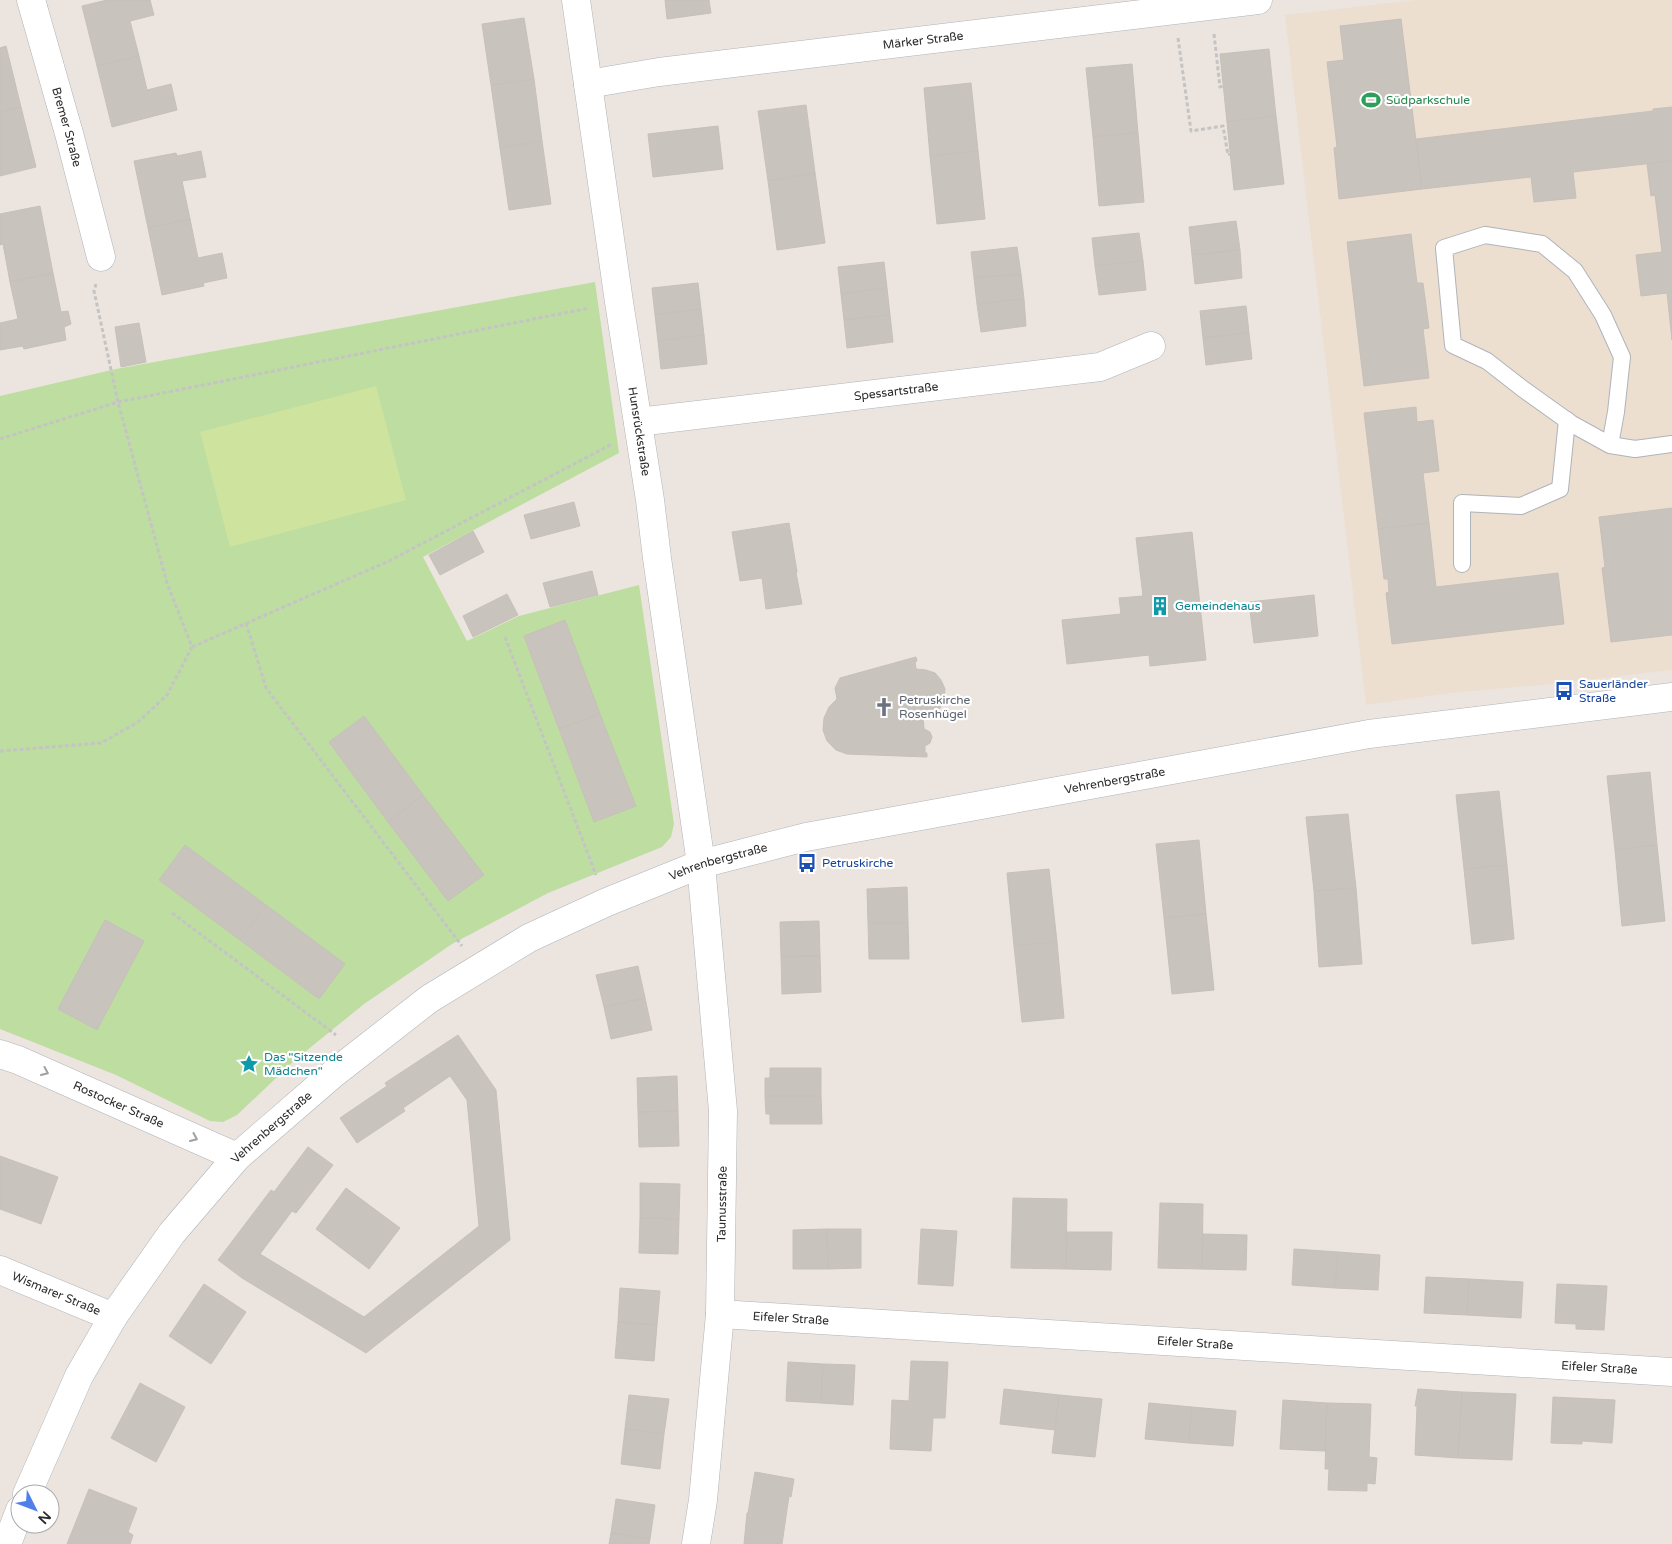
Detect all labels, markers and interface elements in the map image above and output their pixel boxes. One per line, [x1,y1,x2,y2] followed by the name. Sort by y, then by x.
[882,28,964,52] street label: Märker Straße
[49,86,84,169] street label: Bremer Straße
[1360,89,1382,111] sports icon: Südparkschule
[1386,93,1470,107] place label: Südparkschule
[853,379,939,403] street label: Spessartstraße
[625,386,653,477] street label: Hunsrückstraße
[1149,595,1171,617] building icon: Gemeindehaus
[1175,599,1261,613] place label: Gemeindehaus
[1579,677,1648,705] place label: Sauerländer Straße
[1553,680,1575,702] bus stop icon: Sauerländer Straße
[899,693,971,721] place label: Petruskirche Rosenhügel
[873,696,895,718] church icon: Petruskirche Rosenhügel
[1063,764,1166,797] street label: Vehrenbergstraße
[667,840,769,883] street label: Vehrenbergstraße
[796,852,818,874] bus stop icon: Petruskirche
[822,856,894,870] place label: Petruskirche
[264,1050,343,1078] place label: Das "Sitzende Mädchen"
[238,1053,260,1075] place icon: Das "Sitzende Mädchen"
[40,1065,49,1076] one-way arrow
[71,1078,166,1131] street label: Rostocker Straße
[228,1088,315,1166] street label: Vehrenbergstraße
[189,1131,198,1142] one-way arrow
[714,1165,730,1242] street label: Taunusstraße
[10,1269,103,1318] street label: Wismarer Straße
[752,1309,830,1328] street label: Eifeler Straße
[1157,1334,1234,1352] street label: Eifeler Straße
[1561,1358,1638,1377] street label: Eifeler Straße
[10,1484,60,1534] north arrow
[34,1507,54,1527] text: N

